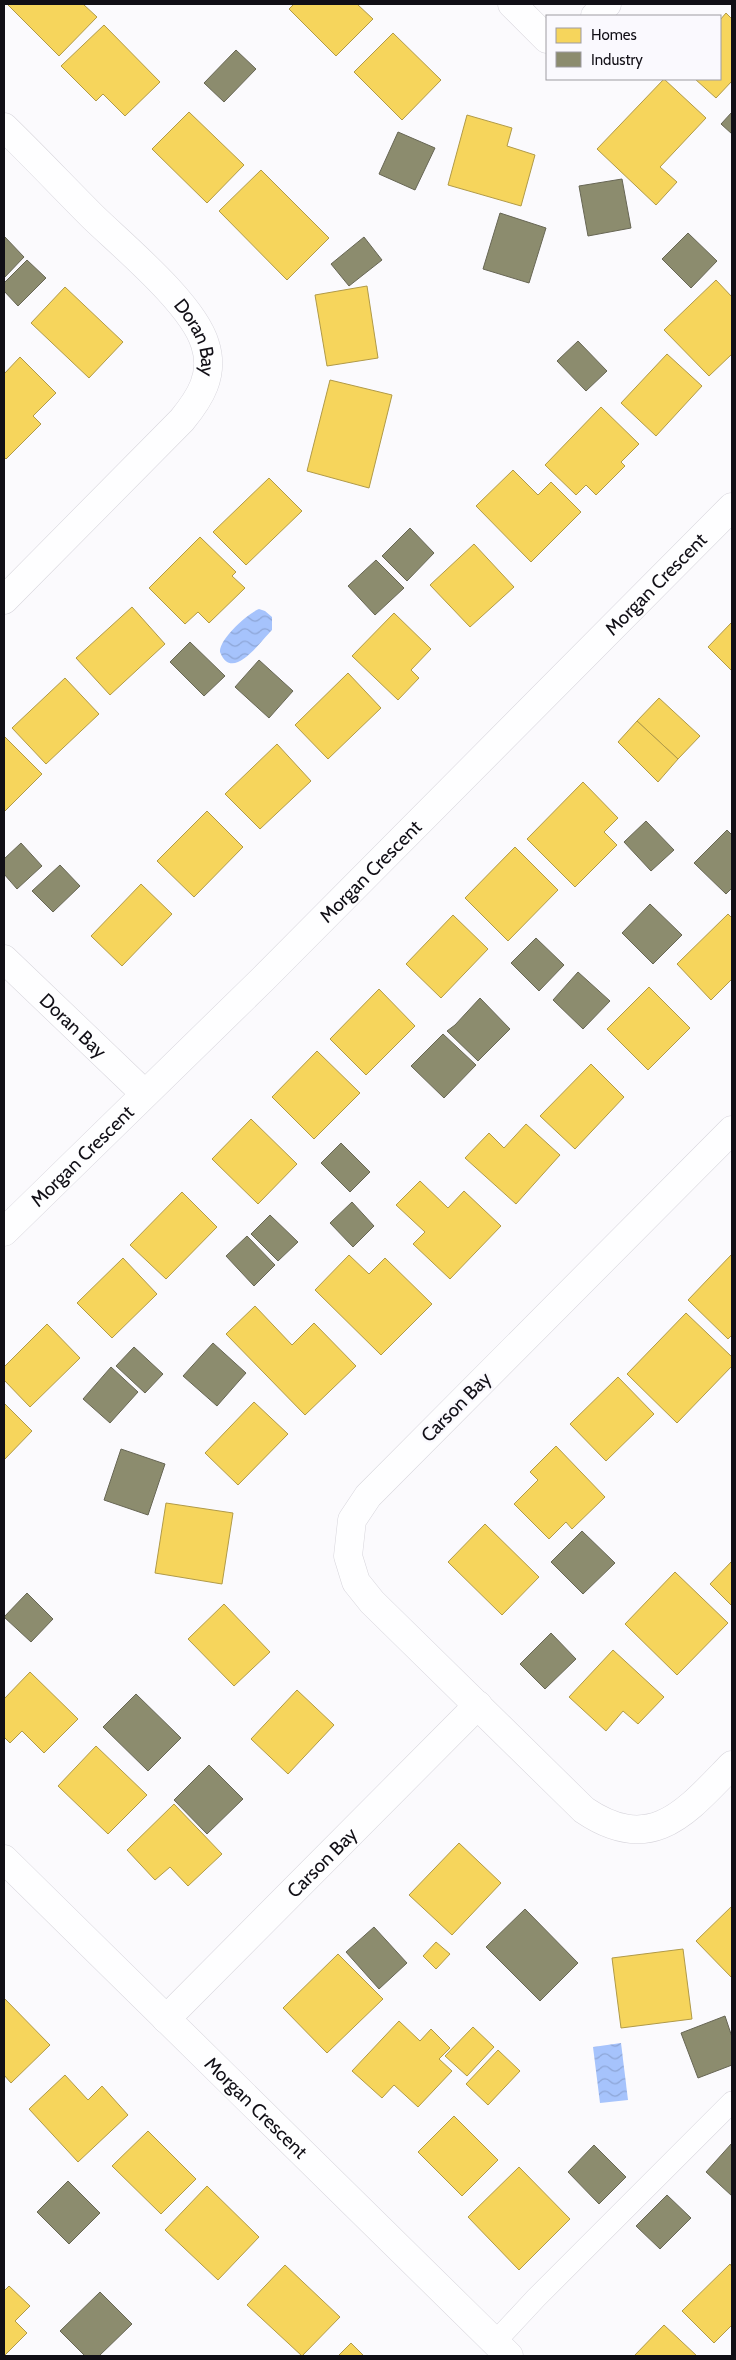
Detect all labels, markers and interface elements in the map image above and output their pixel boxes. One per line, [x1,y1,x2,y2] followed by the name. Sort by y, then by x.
[546,15,721,80] legend
[591,26,637,44] text: Homes
[591,51,643,69] text: Industry
[169,294,220,378] street label: Doran Bay
[600,527,712,640] street label: Morgan Crescent
[314,815,426,927] street label: Morgan Crescent
[35,988,112,1063] street label: Doran Bay
[26,1100,139,1211] street label: Morgan Crescent
[416,1367,496,1447] street label: Carson Bay
[282,1822,362,1902] street label: Carson Bay
[200,2052,313,2163] street label: Morgan Crescent

